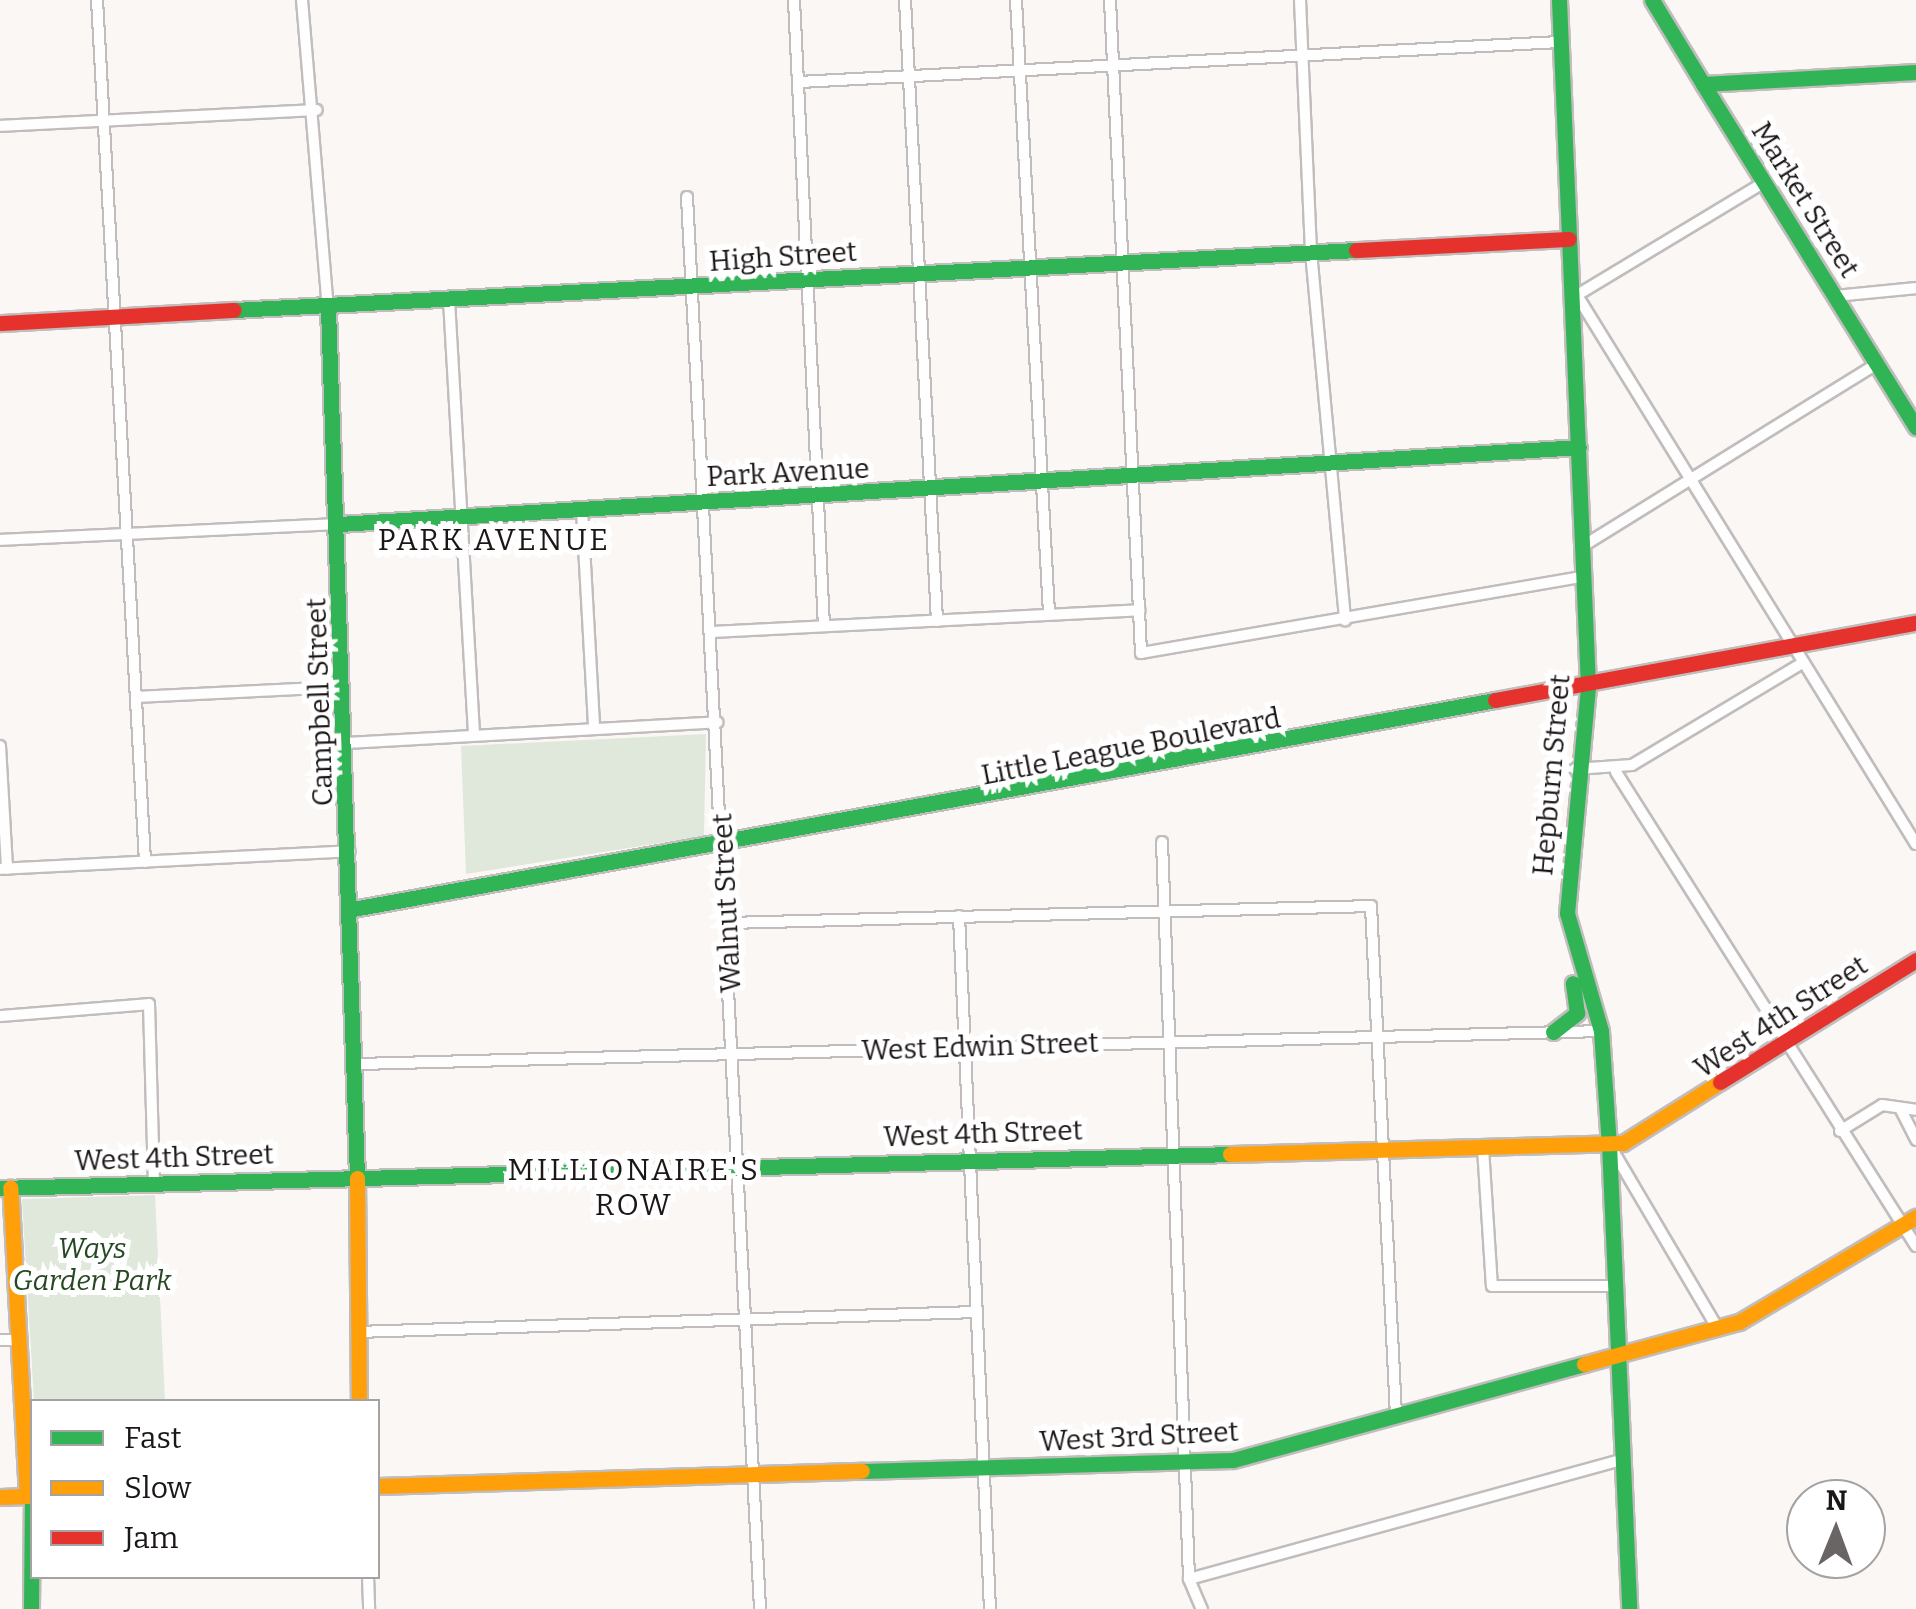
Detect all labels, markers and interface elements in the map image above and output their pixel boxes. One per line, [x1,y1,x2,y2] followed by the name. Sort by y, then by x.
[1744,116,1866,284] street label: Market Street
[708,235,858,279] street label: High Street
[706,452,870,494] street label: Park Avenue
[378,522,610,558] district label: PARK AVENUE
[300,597,340,807] street label: Campbell Street
[1526,673,1578,877] street label: Hepburn Street
[979,702,1283,792] street label: Little League Boulevard
[706,812,748,994] street label: Walnut Street
[1688,949,1874,1085] street label: West 4th Street
[861,1026,1099,1068] street label: West Edwin Street
[883,1114,1083,1154] street label: West 4th Street
[74,1138,274,1178] street label: West 4th Street
[508,1152,760,1222] district label: MILLIONAIRE'S ROW
[13,1232,171,1298] park label: Ways Garden Park
[30,1399,380,1579] legend
[1039,1415,1239,1459] street label: West 3rd Street
[124,1420,182,1456] text: Fast
[124,1470,191,1506] text: Slow
[1786,1479,1886,1579] north arrow
[1825,1484,1848,1517] text: N
[124,1520,178,1556] text: Jam

